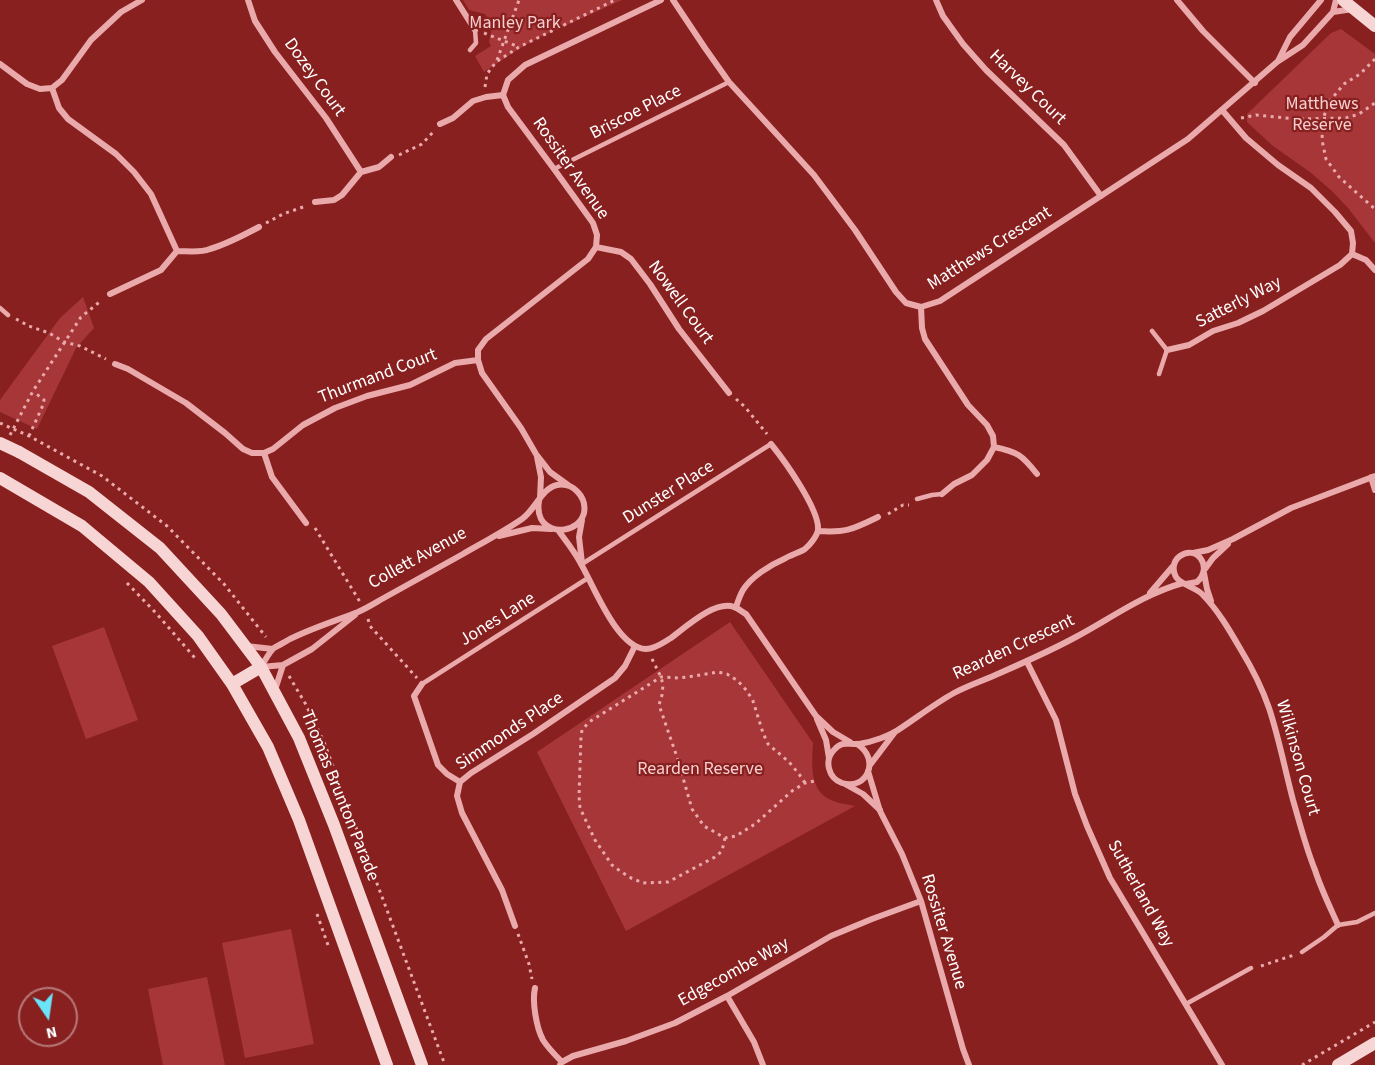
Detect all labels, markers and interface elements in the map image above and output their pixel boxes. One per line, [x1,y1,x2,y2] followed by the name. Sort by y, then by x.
[469,13,561,35] park label: Manley Park
[278,35,350,121] street label: Dozey Court
[984,46,1070,130] street label: Harvey Court
[587,81,685,145] street label: Briscoe Place
[1285,94,1359,136] park label: Matthews Reserve
[527,114,613,224] street label: Rossiter Avenue
[924,202,1056,296] street label: Matthews Crescent
[642,257,718,349] street label: Nowell Court
[1193,272,1285,334] street label: Satterly Way
[316,345,440,409] street label: Thurmand Court
[620,457,718,529] street label: Dunster Place
[365,523,471,595] street label: Collett Avenue
[456,588,540,652] street label: Jones Lane
[950,610,1078,686] street label: Rearden Crescent
[452,688,568,776] street label: Simmonds Place
[1270,698,1324,818] street label: Wilkinson Court
[295,708,383,884] street label: Thomas Brunton Parade
[637,759,763,781] park label: Rearden Reserve
[1102,837,1178,951] street label: Sutherland Way
[915,872,971,992] street label: Rossiter Avenue
[675,934,793,1012] street label: Edgecombe Way
[18,987,78,1047] north arrow
[44,1021,59,1045] text: N

